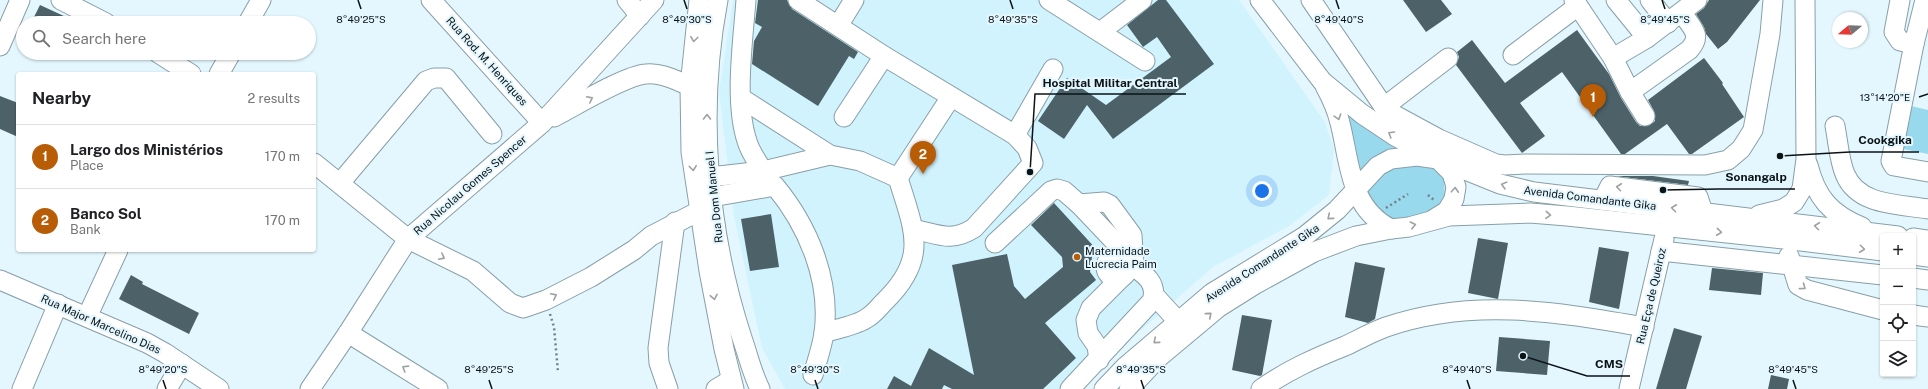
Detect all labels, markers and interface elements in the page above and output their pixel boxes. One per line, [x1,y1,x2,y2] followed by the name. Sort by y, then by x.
[1832,12,1868,48] north arrow
[336,13,386,25] text: 8°49'25"S
[662,13,712,25] text: 8°49'30"S
[988,13,1038,25] text: 8°49'35"S
[1314,13,1364,25] text: 8°49'40"S
[1640,13,1690,25] text: 8°49'45"S
[444,14,530,108] street label: Rua Rod. M. Henriques
[16,16,316,60] search box
[30,27,52,49] icon: search
[62,30,146,47] text: Search here
[690,36,699,42] one-way arrow
[1035,70,1186,94] callout: Hospital Militar Central
[1043,76,1178,90] text: Hospital Militar Central
[1580,84,1606,117] pin: 1
[32,88,91,108] text: Nearby
[248,91,300,106] text: 2 results
[1860,91,1910,103] text: 13°14'20"E
[585,96,593,103] one-way arrow
[1333,113,1342,120] one-way arrow
[703,114,712,120] one-way arrow
[1850,128,1919,152] callout: Cookgika
[1388,131,1395,138] one-way arrow
[411,133,529,237] street label: Rua Nicolau Gomes Spencer
[1858,133,1912,147] text: Cookgika
[70,141,223,158] text: Largo dos Ministérios
[910,141,936,174] pin: 2
[42,149,48,164] text: 1
[265,149,300,164] text: 170 m
[703,150,725,244] street label: Rua Dom Manuel I
[70,158,104,173] text: Place
[688,165,697,171] one-way arrow
[1718,165,1795,189] callout: Sonangalp
[1725,170,1787,184] text: Sonangalp
[1252,181,1272,201] your location
[1501,181,1508,190] one-way arrow
[1616,183,1622,192] one-way arrow
[1523,184,1657,212] street label: Avenida Comandante Gika
[1451,187,1459,193] one-way arrow
[1671,204,1677,213] one-way arrow
[70,205,142,222] text: Banco Sol
[1545,210,1551,219] one-way arrow
[1327,212,1334,219] one-way arrow
[41,213,49,228] text: 2
[265,213,300,228] text: 170 m
[70,222,101,237] text: Bank
[1203,222,1321,304] street label: Avenida Comandante Gika
[1409,222,1416,230] one-way arrow
[1814,222,1820,231] one-way arrow
[1716,227,1722,236] one-way arrow
[1880,233,1916,377] map controls
[1880,233,1916,269] button: +
[1859,244,1865,253] one-way arrow
[1085,245,1157,270] place label: Maternidade Lucrecia Paim
[1634,247,1669,346] street label: Rua Eça de Queiroz
[438,252,445,260] one-way arrow
[1072,252,1082,262] marker: Maternidade Lucrecia Paim
[1880,269,1916,305] button: −
[1798,282,1805,289] one-way arrow
[39,292,163,356] street label: Rua Major Marcelino Dias
[550,293,557,301] one-way arrow
[709,293,717,300] one-way arrow
[1880,305,1916,341] button: locate
[1204,313,1212,320] one-way arrow
[1153,336,1161,343] one-way arrow
[1880,341,1916,377] button: layers
[1587,352,1630,376] callout: CMS
[1595,357,1623,371] text: CMS
[138,363,188,375] text: 8°49'20"S
[464,363,514,375] text: 8°49'25"S
[790,363,840,375] text: 8°49'30"S
[1116,363,1166,375] text: 8°49'35"S
[1442,363,1492,375] text: 8°49'40"S
[1768,363,1818,375] text: 8°49'45"S
[402,366,409,373] one-way arrow

